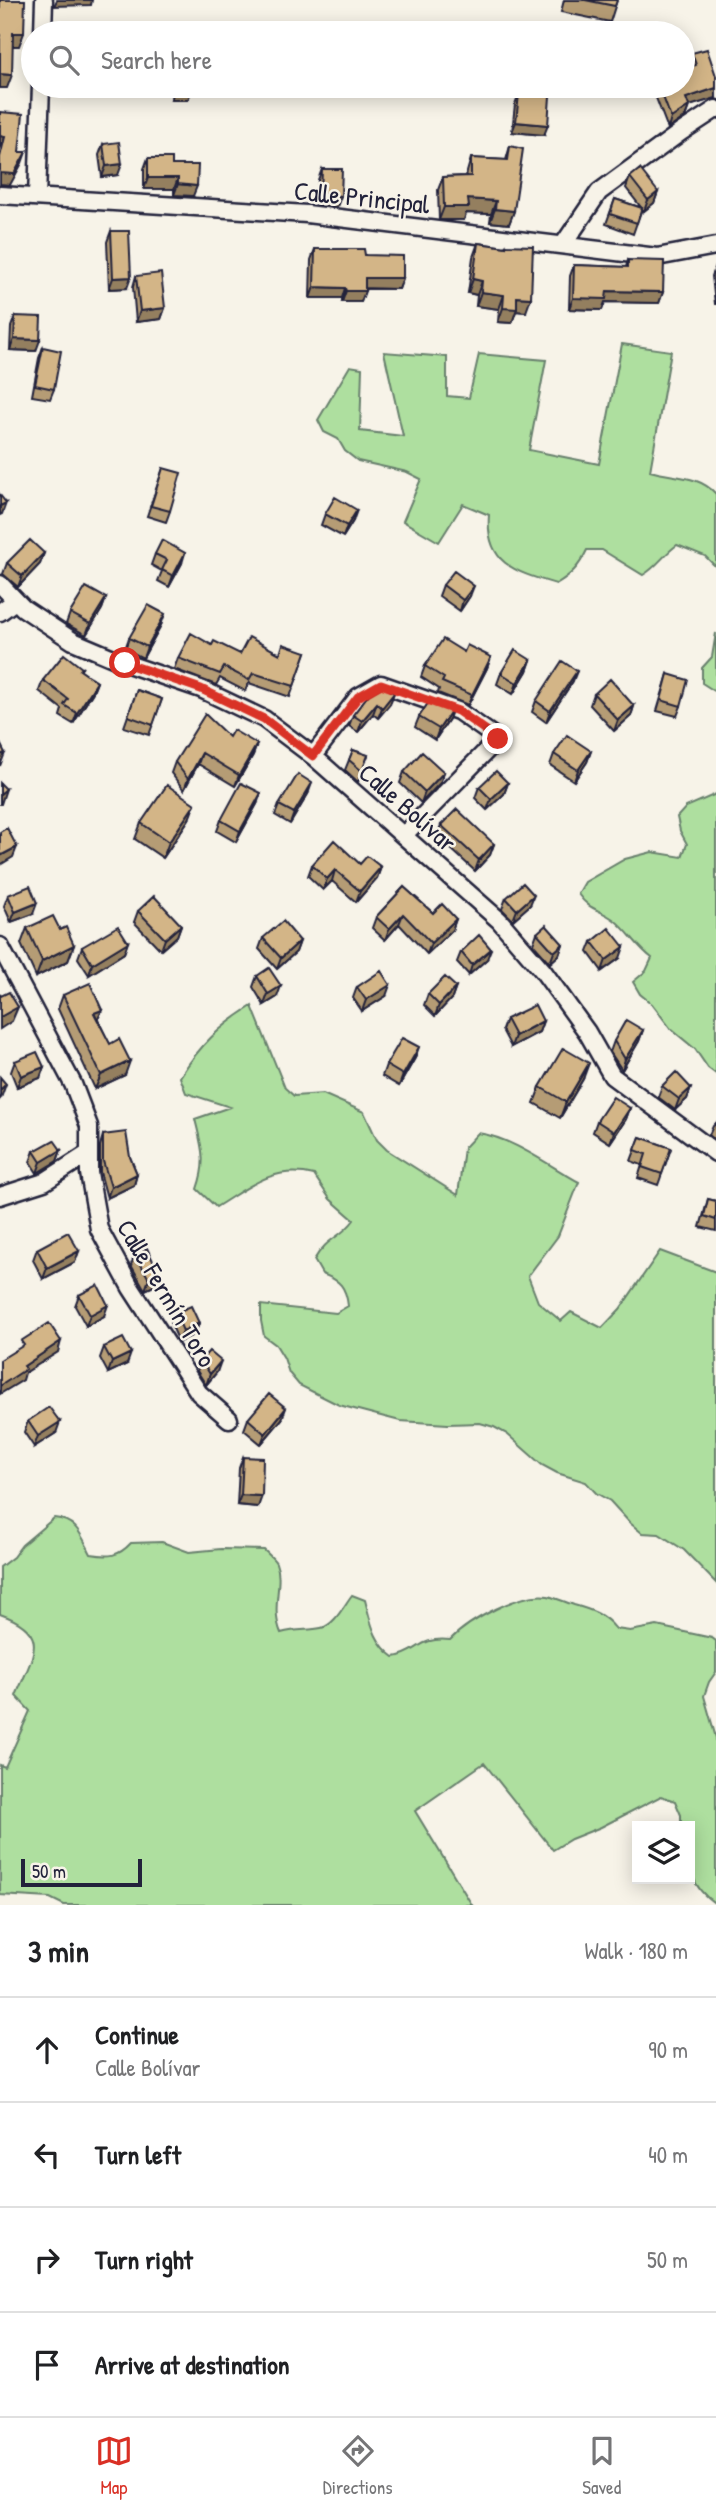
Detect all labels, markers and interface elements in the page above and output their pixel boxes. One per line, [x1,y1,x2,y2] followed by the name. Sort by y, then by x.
[21,21,695,98] search box
[45,41,83,79] icon: search
[101,42,212,77] text: Search here
[292,172,432,222] street label: Calle Principal
[109,647,140,678] route start
[482,723,513,754] route end
[352,755,464,859] street label: Calle Bolívar
[109,1213,225,1373] street label: Calle Fermín Toro
[632,1821,695,1884] map controls
[632,1821,695,1884] button: layers
[21,1856,142,1888] scale bar
[32,1858,66,1884] text: 50 m
[28,1931,89,1971] text: 3 min
[584,1935,688,1966] text: Walk · 180 m
[95,2017,179,2052] text: Continue
[28,2031,66,2069] icon: ahead
[648,2034,688,2065] text: 90 m
[95,2052,200,2083] text: Calle Bolívar
[28,2136,66,2174] icon: left
[95,2137,181,2172] text: Turn left
[648,2139,688,2170] text: 40 m
[28,2241,66,2279] icon: right
[95,2242,193,2277] text: Turn right
[647,2244,688,2275] text: 50 m
[28,2346,66,2384] icon: arrive
[95,2347,290,2382] text: Arrive at destination
[95,2432,133,2500] tab: Map
[323,2432,393,2500] tab: Directions
[582,2432,621,2500] tab: Saved

